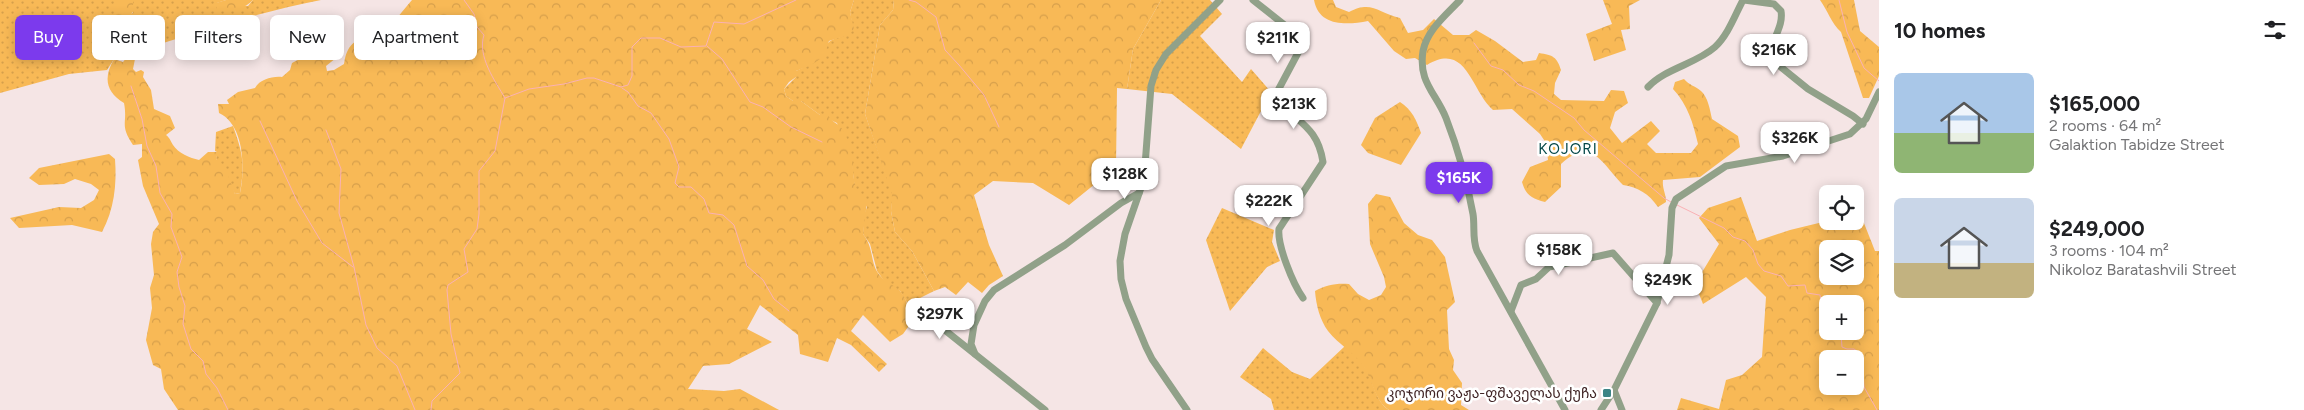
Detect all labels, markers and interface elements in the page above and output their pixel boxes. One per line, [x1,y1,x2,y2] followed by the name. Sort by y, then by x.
[15,15,82,60] chip: Buy
[92,15,165,60] chip: Rent
[175,15,260,60] chip: Filters
[270,15,344,60] chip: New
[354,15,477,60] chip: Apartment
[2261,16,2289,44] icon: filters
[1894,18,1985,43] text: 10 homes
[1243,22,1313,64] pin: $211K
[1257,28,1299,47] text: $211K
[1739,34,1809,76] pin: $216K
[1752,40,1796,59] text: $216K
[1259,88,1329,130] pin: $213K
[2049,91,2140,116] text: $165,000
[1934,93,1994,153] icon: home
[1272,94,1316,113] text: $213K
[2049,116,2161,135] text: 2 rooms · 64 m²
[1760,121,1830,164] pin: $326K
[1772,128,1818,147] text: $326K
[2049,135,2225,154] text: Galaktion Tabidze Street
[1538,140,1598,158] district label: KOJORI
[1090,158,1160,200] pin: $128K
[1424,162,1494,204] pin: $165K
[1102,164,1148,183] text: $128K
[1437,168,1481,187] text: $165K
[1234,184,1304,227] pin: $222K
[1819,185,1864,395] map controls
[1819,185,1864,230] button: locate
[1245,191,1293,210] text: $222K
[2049,216,2145,241] text: $249,000
[1934,218,1994,278] icon: home
[1524,234,1594,276] pin: $158K
[1536,240,1582,259] text: $158K
[1819,240,1864,285] button: layers
[2049,241,2169,260] text: 3 rooms · 104 m²
[2049,260,2237,279] text: Nikoloz Baratashvili Street
[1633,264,1703,306] pin: $249K
[1644,270,1692,289] text: $249K
[1819,295,1864,340] button: +
[905,298,975,340] pin: $297K
[917,304,963,323] text: $297K
[1819,350,1864,395] button: −
[1386,385,1597,402] place label: კოჯორი ვაჟა-ფშაველას ქუჩა
[1601,387,1613,399] marker: კოჯორი ვაჟა-ფშაველას ქუჩა

